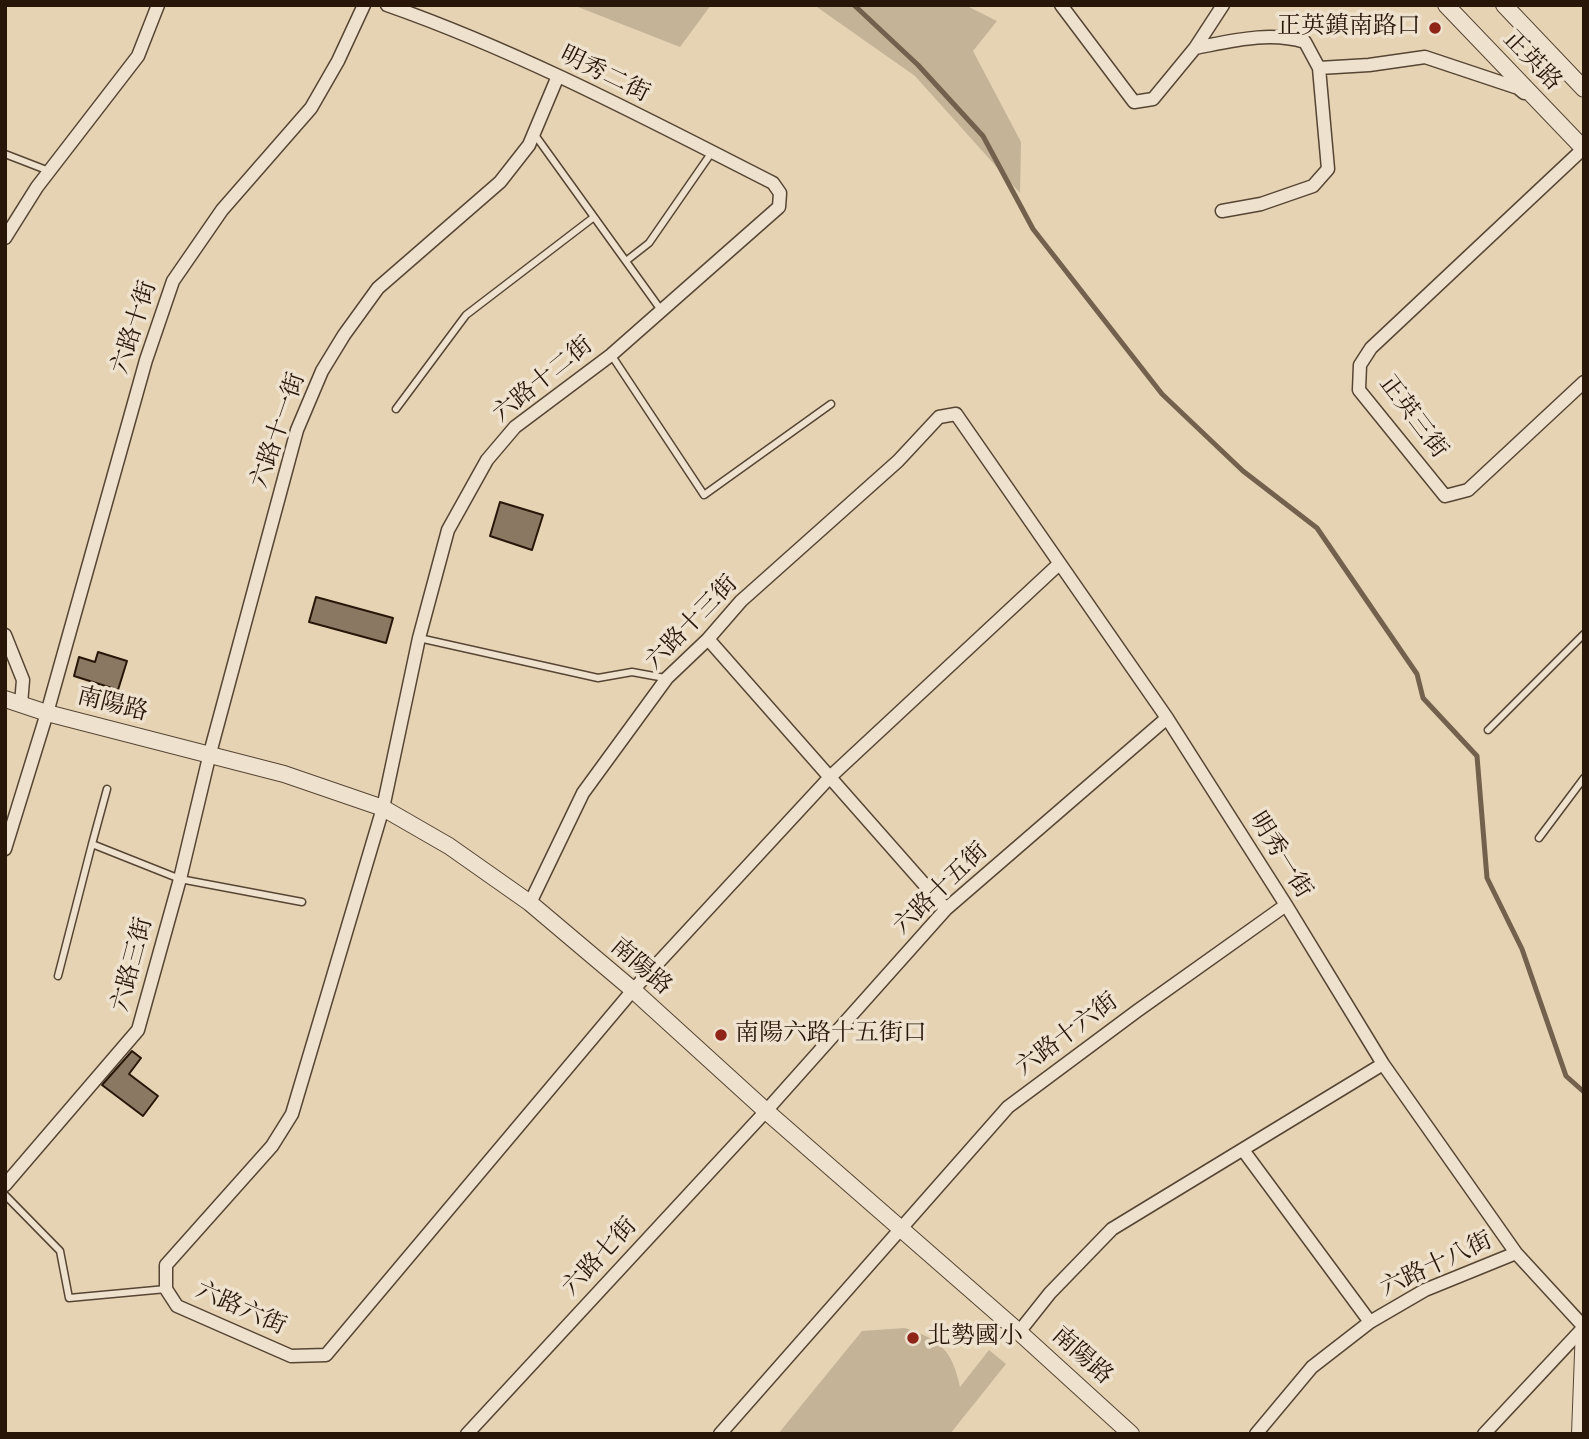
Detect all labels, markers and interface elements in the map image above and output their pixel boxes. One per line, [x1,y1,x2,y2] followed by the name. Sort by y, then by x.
[1277,14,1421,42] place label: 正英鎮南路口
[1427,20,1443,36] marker: 正英鎮南路口
[1496,26,1566,98] street label: 正英路
[555,42,653,110] street label: 明秀二街
[107,278,165,378] street label: 六路十街
[488,332,600,430] street label: 六路十二街
[247,370,313,492] street label: 六路十一街
[1372,371,1452,465] street label: 正英三街
[641,571,745,677] street label: 六路十三街
[74,683,150,729] street label: 南陽路
[1241,808,1317,904] street label: 明秀一街
[889,838,995,942] street label: 六路十五街
[108,915,160,1015] street label: 六路三街
[603,934,677,1002] street label: 南陽路
[1011,988,1125,1084] street label: 六路十六街
[735,1021,927,1049] place label: 南陽六路十五街口
[713,1027,729,1043] marker: 南陽六路十五街口
[558,1213,644,1303] street label: 六路七街
[1377,1228,1497,1304] street label: 六路十八街
[190,1277,290,1343] street label: 六路六街
[1045,1322,1117,1392] street label: 南陽路
[927,1324,1023,1352] place label: 北勢國小
[905,1330,921,1346] marker: 北勢國小

